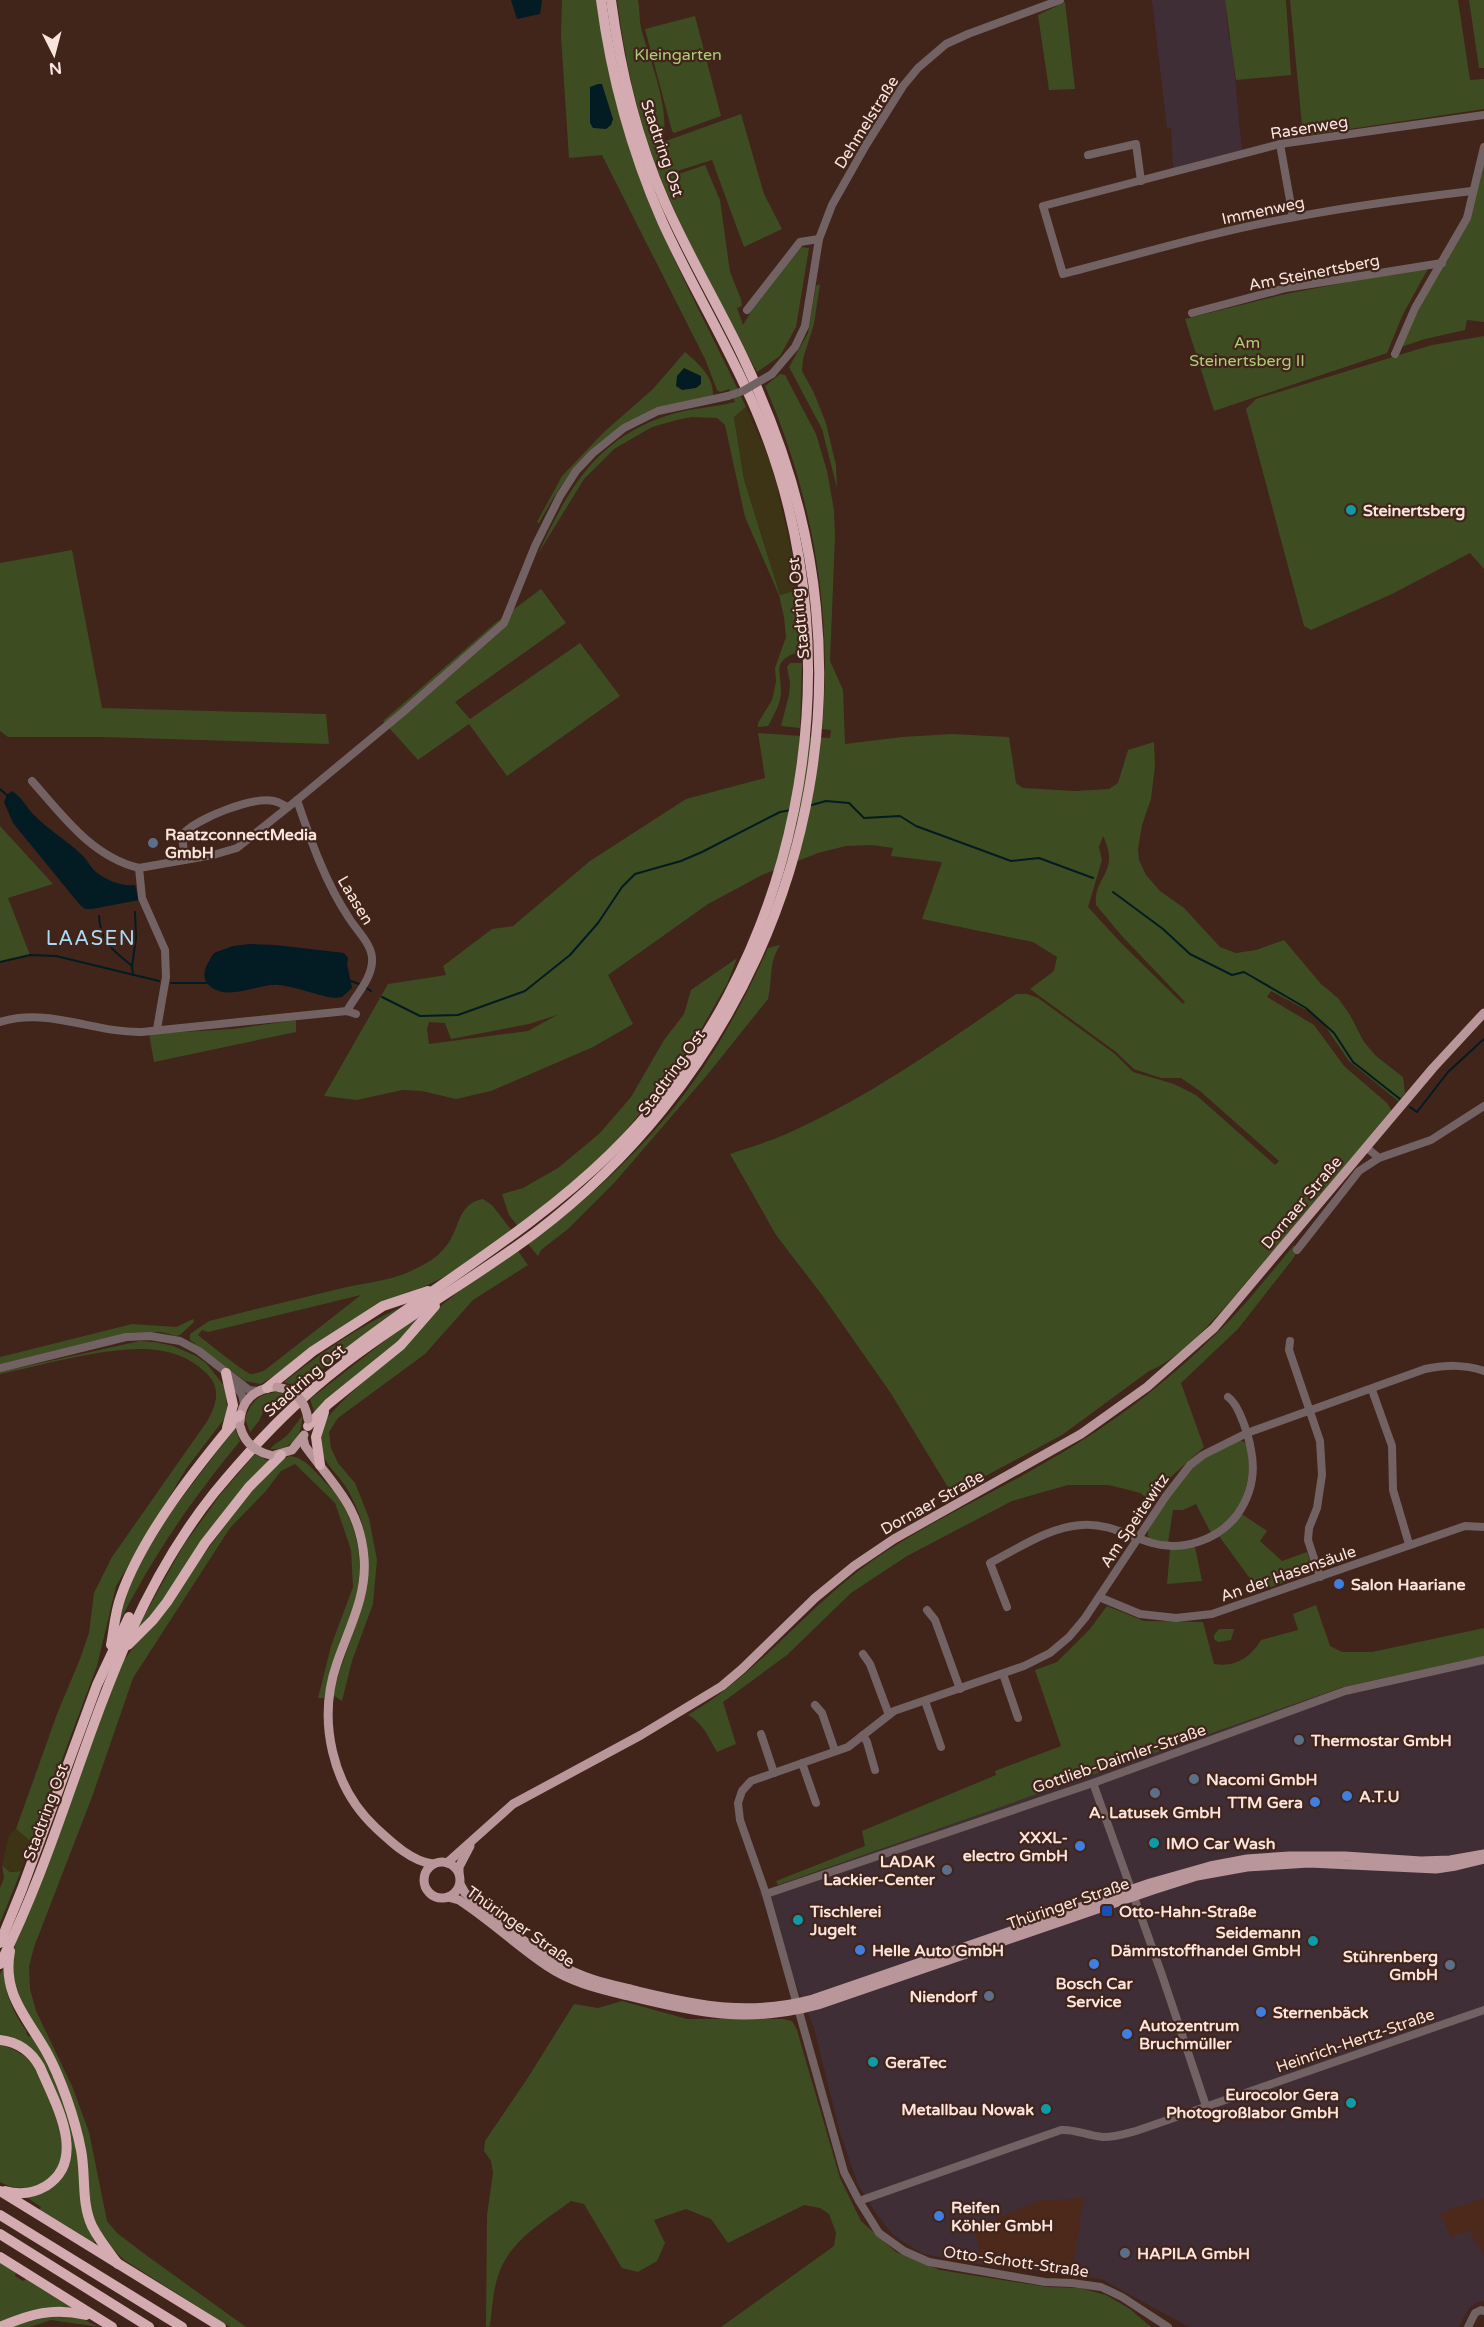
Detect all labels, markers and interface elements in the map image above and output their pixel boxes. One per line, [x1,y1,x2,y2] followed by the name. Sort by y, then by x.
[24,24,84,84] north arrow
[634,45,722,65] park label: Kleingarten
[48,57,63,79] text: N
[830,72,903,173] street label: Dehmelstraße
[636,97,688,200] street label: Stadtring Ost
[1269,112,1349,144] street label: Rasenweg
[1220,192,1306,230] street label: Immenweg
[1247,250,1381,295] street label: Am Steinertsberg
[1189,333,1305,371] park label: Am Steinertsberg II
[1363,501,1465,521] place label: Steinertsberg
[1344,503,1358,517] marker: Steinertsberg
[784,556,814,659] street label: Stadtring Ost
[165,825,317,863] place label: RaatzconnectMedia GmbH
[146,836,160,850] marker: RaatzconnectMedia GmbH
[333,872,378,929] street label: Laasen
[46,927,136,951] district label: LAASEN
[634,1026,710,1120] street label: Stadtring Ost
[1257,1152,1346,1253] street label: Dornaer Straße
[260,1340,350,1422] street label: Stadtring Ost
[877,1466,988,1540] street label: Dornaer Straße
[1096,1470,1174,1571] street label: Am Speitewitz
[1218,1541,1359,1607] street label: An der Hasensäule
[1351,1575,1465,1595] place label: Salon Haariane
[1332,1577,1346,1591] marker: Salon Haariane
[1030,1720,1209,1798] street label: Gottlieb-Daimler-Straße
[1310,1731,1452,1751] place label: Thermostar GmbH
[1292,1733,1306,1747] marker: Thermostar GmbH
[19,1761,73,1863] street label: Stadtring Ost
[1206,1770,1318,1790] place label: Nacomi GmbH
[1187,1772,1201,1786] marker: Nacomi GmbH
[1148,1786,1162,1800] marker: A. Latusek GmbH
[1359,1787,1400,1807] place label: A.T.U
[1340,1789,1354,1803] marker: A.T.U
[1227,1793,1303,1813] place label: TTM Gera
[1308,1795,1322,1809] marker: TTM Gera
[1089,1803,1221,1823] place label: A. Latusek GmbH
[963,1828,1068,1866] place label: XXXL- electro GmbH
[1166,1834,1276,1854] place label: IMO Car Wash
[1147,1836,1161,1850] marker: IMO Car Wash
[1073,1839,1087,1853] marker: XXXL- electro GmbH
[823,1852,936,1890] place label: LADAK Lackier-Center
[940,1863,954,1877] marker: LADAK Lackier-Center
[1005,1874,1132,1934] street label: Thüringer Straße
[462,1882,579,1972] street label: Thüringer Straße
[809,1902,882,1940] place label: Tischlerei Jugelt
[1119,1902,1257,1922] place label: Otto-Hahn-Straße
[1100,1904,1114,1918] marker: Otto-Hahn-Straße
[791,1913,805,1927] marker: Tischlerei Jugelt
[1111,1923,1301,1961] place label: Seidemann Dämmstoffhandel GmbH
[1306,1934,1320,1948] marker: Seidemann Dämmstoffhandel GmbH
[872,1941,1004,1961] place label: Helle Auto GmbH
[853,1943,867,1957] marker: Helle Auto GmbH
[1343,1947,1438,1985] place label: Stührenberg GmbH
[1087,1957,1101,1971] marker: Bosch Car Service
[1443,1958,1457,1972] marker: Stührenberg GmbH
[1055,1974,1133,2012] place label: Bosch Car Service
[909,1987,978,2007] place label: Niendorf
[982,1989,996,2003] marker: Niendorf
[1273,2003,1369,2023] place label: Sternenbäck
[1273,2004,1437,2077] street label: Heinrich-Hertz-Straße
[1254,2005,1268,2019] marker: Sternenbäck
[1139,2016,1239,2054] place label: Autozentrum Bruchmüller
[1120,2027,1134,2041] marker: Autozentrum Bruchmüller
[885,2053,947,2073] place label: GeraTec
[866,2055,880,2069] marker: GeraTec
[1166,2085,1339,2123] place label: Eurocolor Gera Photogroßlabor GmbH
[1344,2096,1358,2110] marker: Eurocolor Gera Photogroßlabor GmbH
[901,2100,1034,2120] place label: Metallbau Nowak
[1039,2102,1053,2116] marker: Metallbau Nowak
[951,2198,1053,2236] place label: Reifen Köhler GmbH
[932,2209,946,2223] marker: Reifen Köhler GmbH
[942,2242,1090,2282] street label: Otto-Schott-Straße
[1137,2244,1250,2264] place label: HAPILA GmbH
[1118,2246,1132,2260] marker: HAPILA GmbH

